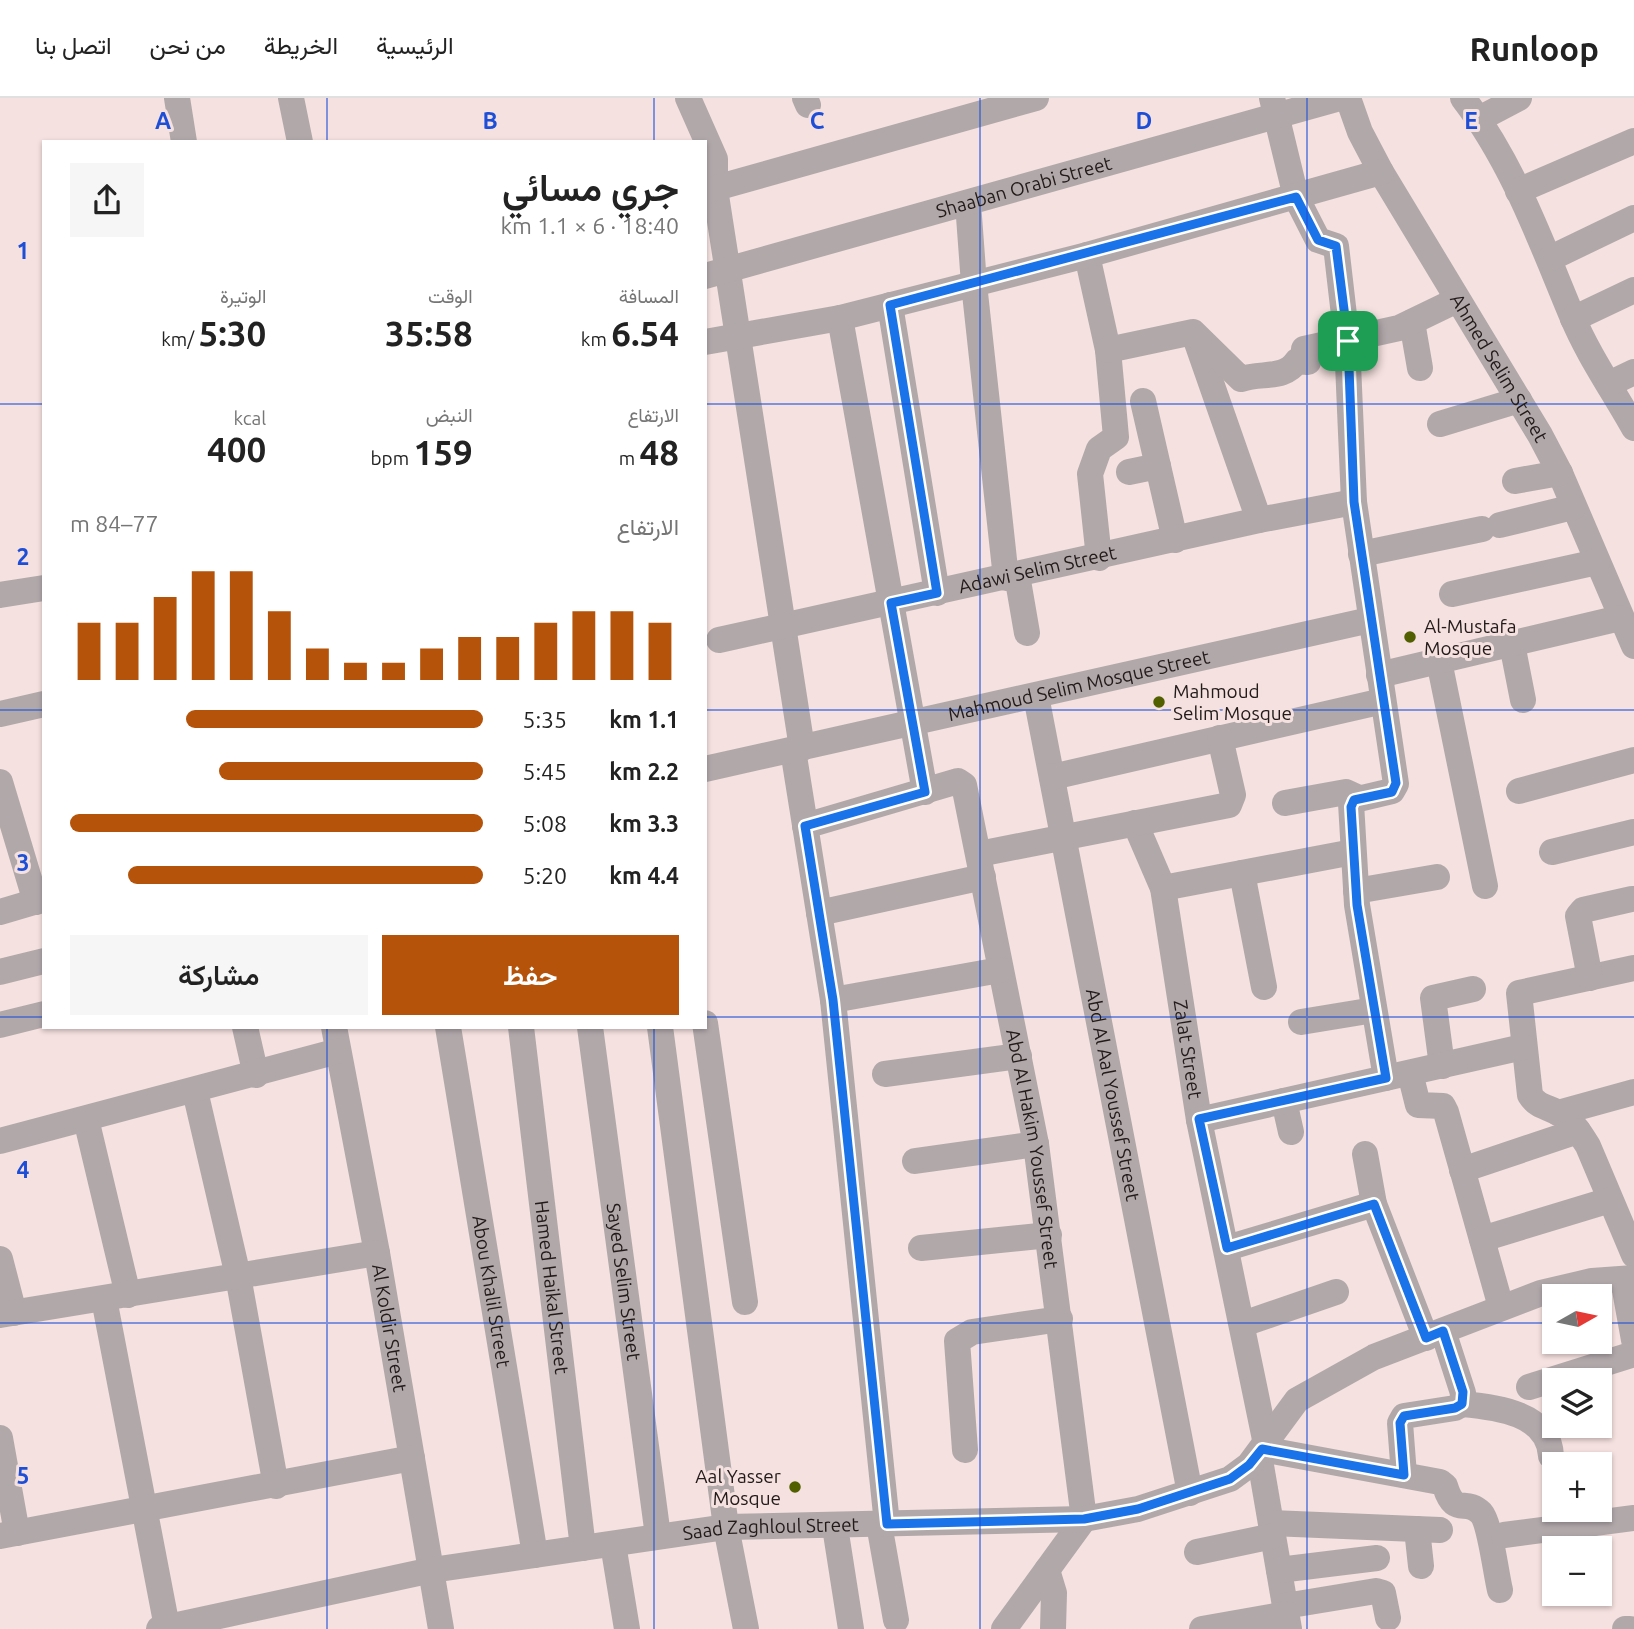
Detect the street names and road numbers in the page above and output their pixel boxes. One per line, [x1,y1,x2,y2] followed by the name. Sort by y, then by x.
[933,151,1115,222] street label: Shaaban Orabi Street
[1446,290,1553,446] street label: Ahmed Selim Street
[956,541,1119,597] street label: Adawi Selim Street
[946,645,1212,725] street label: Mahmoud Selim Mosque Street
[1082,987,1144,1203] street label: Abd Al Aal Youssef Street
[1169,998,1207,1101] street label: Zalat Street
[1002,1027,1063,1270] street label: Abd Al Hakim Youssef Street
[531,1199,573,1376] street label: Hamed Haikal Street
[603,1202,646,1362] street label: Sayed Selim Street
[468,1214,515,1370] street label: Abou Khalil Street
[368,1262,412,1394] street label: Al Koldir Street
[681,1513,860,1544] street label: Saad Zaghloul Street

